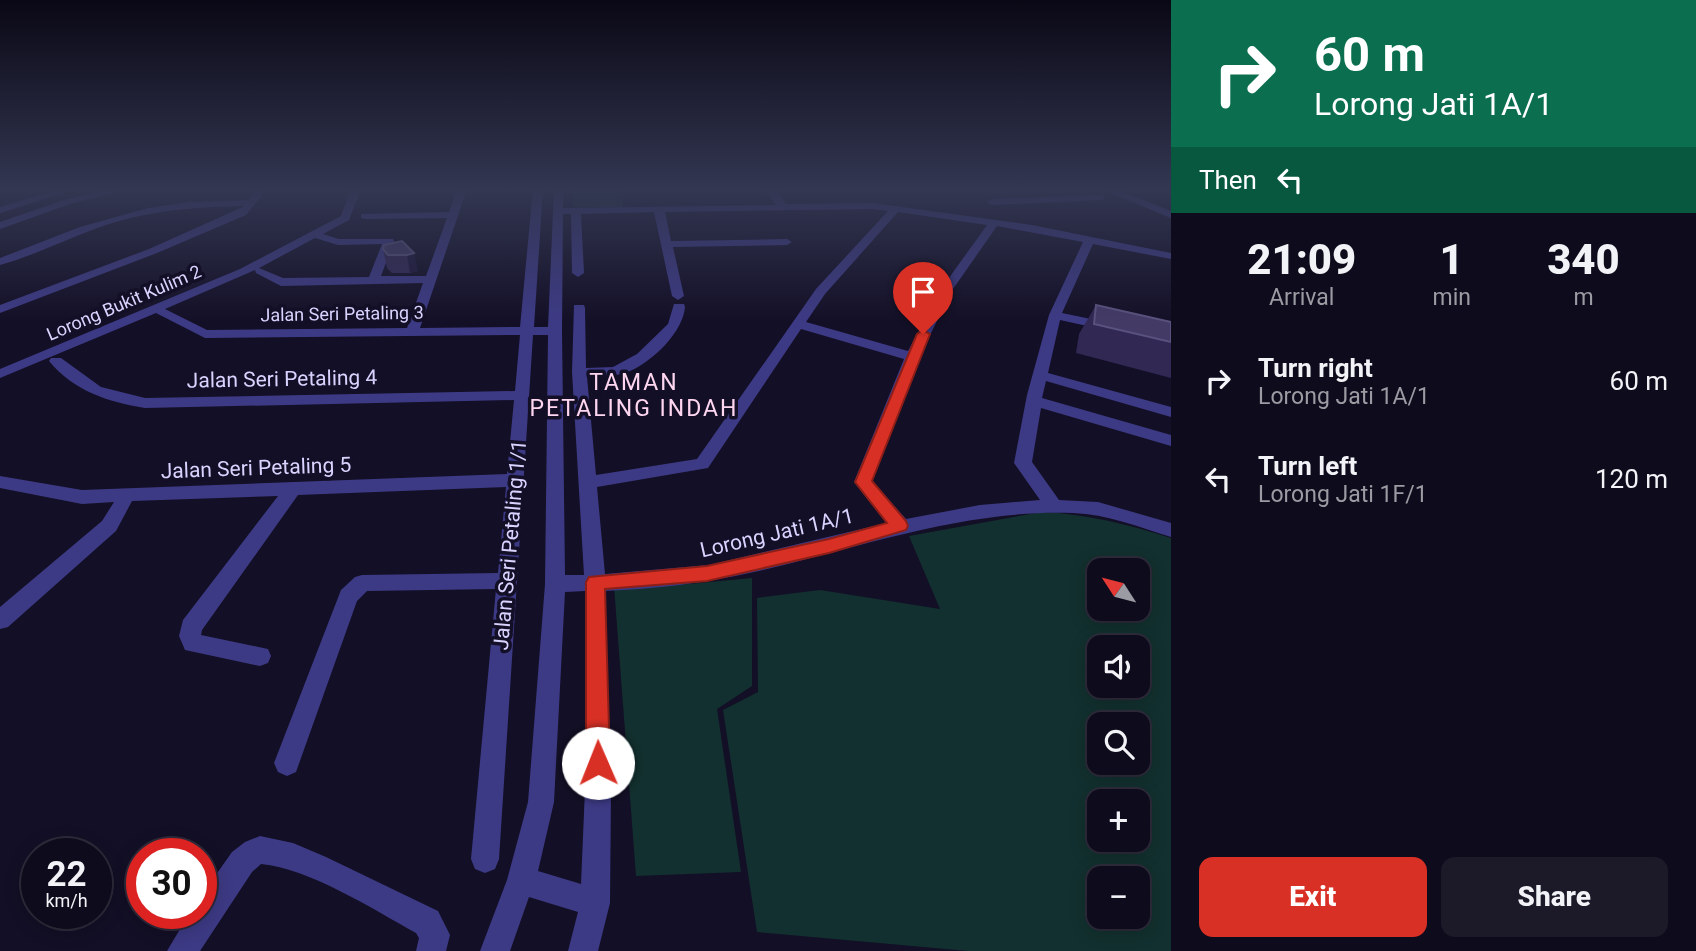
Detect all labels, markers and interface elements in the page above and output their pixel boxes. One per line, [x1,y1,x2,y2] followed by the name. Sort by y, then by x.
[1314,26,1425,83] text: 60 m
[1199,28,1290,119] icon: right
[1314,85,1553,123] text: Lorong Jati 1A/1
[1271,161,1309,199] icon: left
[1199,165,1257,195] text: Then
[1247,235,1356,284] text: 21:09
[1440,235,1464,284] text: 1
[1547,235,1620,284] text: 340
[43,260,204,345] street label: Lorong Bukit Kulim 2
[893,262,953,334] pin
[904,273,942,311] icon: arrive
[1269,284,1334,311] text: Arrival
[1432,284,1471,311] text: min
[1573,284,1594,311] text: m
[260,302,424,325] street label: Jalan Seri Petaling 3
[1258,353,1373,383] text: Turn right
[1199,362,1237,400] icon: right
[187,365,378,393] street label: Jalan Seri Petaling 4
[1610,366,1668,396] text: 60 m
[529,369,739,422] district label: TAMAN PETALING INDAH
[1258,383,1430,410] text: Lorong Jati 1A/1
[489,439,531,651] street label: Jalan Seri Petaling 1/1
[1258,451,1357,481] text: Turn left
[160,453,352,483] street label: Jalan Seri Petaling 5
[1199,460,1237,498] icon: left
[1595,464,1668,494] text: 120 m
[1258,481,1428,508] text: Lorong Jati 1F/1
[698,504,856,562] street label: Lorong Jati 1A/1
[1087,558,1150,621] north arrow
[1087,558,1150,929] map controls
[1087,635,1150,698] button: sound
[1087,712,1150,775] button: search
[561,726,635,800] position arrow
[1087,789,1150,852] button: +
[126,838,217,929] speed limit sign: 30
[46,854,87,895] text: 22
[1199,857,1427,937] button: Exit
[1441,857,1668,937] button: Share
[1087,866,1150,929] button: −
[45,890,88,911] text: km/h

